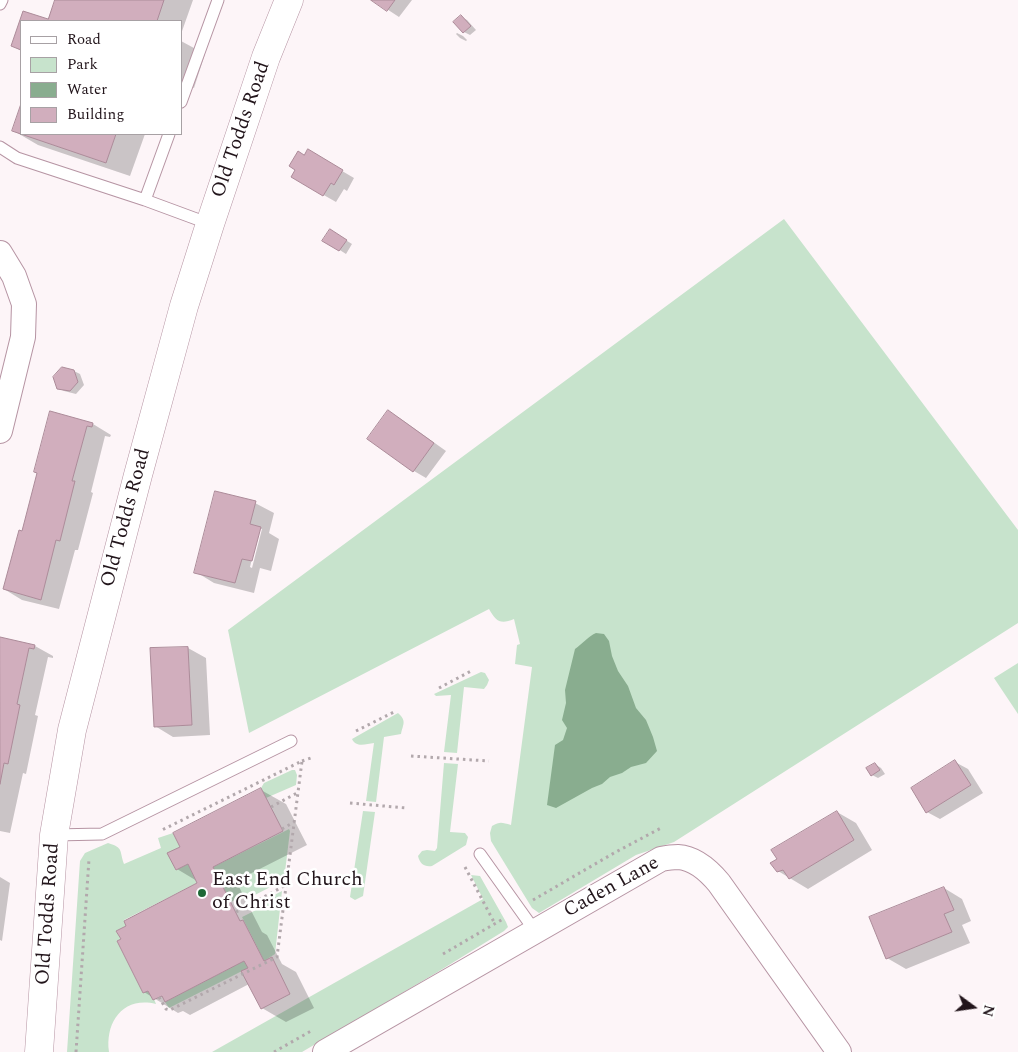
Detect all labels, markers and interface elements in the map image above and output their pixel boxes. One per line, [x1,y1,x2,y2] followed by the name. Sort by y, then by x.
[20,20,182,135] legend
[67,28,101,51] text: Road
[67,53,98,76] text: Park
[207,59,277,201] street label: Old Todds Road
[67,78,107,101] text: Water
[67,103,124,126] text: Building
[97,446,157,590] street label: Old Todds Road
[32,842,66,986] street label: Old Todds Road
[560,852,664,924] street label: Caden Lane
[212,869,363,916] place label: East End Church of Christ
[196,887,208,899] marker: East End Church of Christ
[948,982,998,1032] north arrow
[976,1003,1000,1019] text: N

